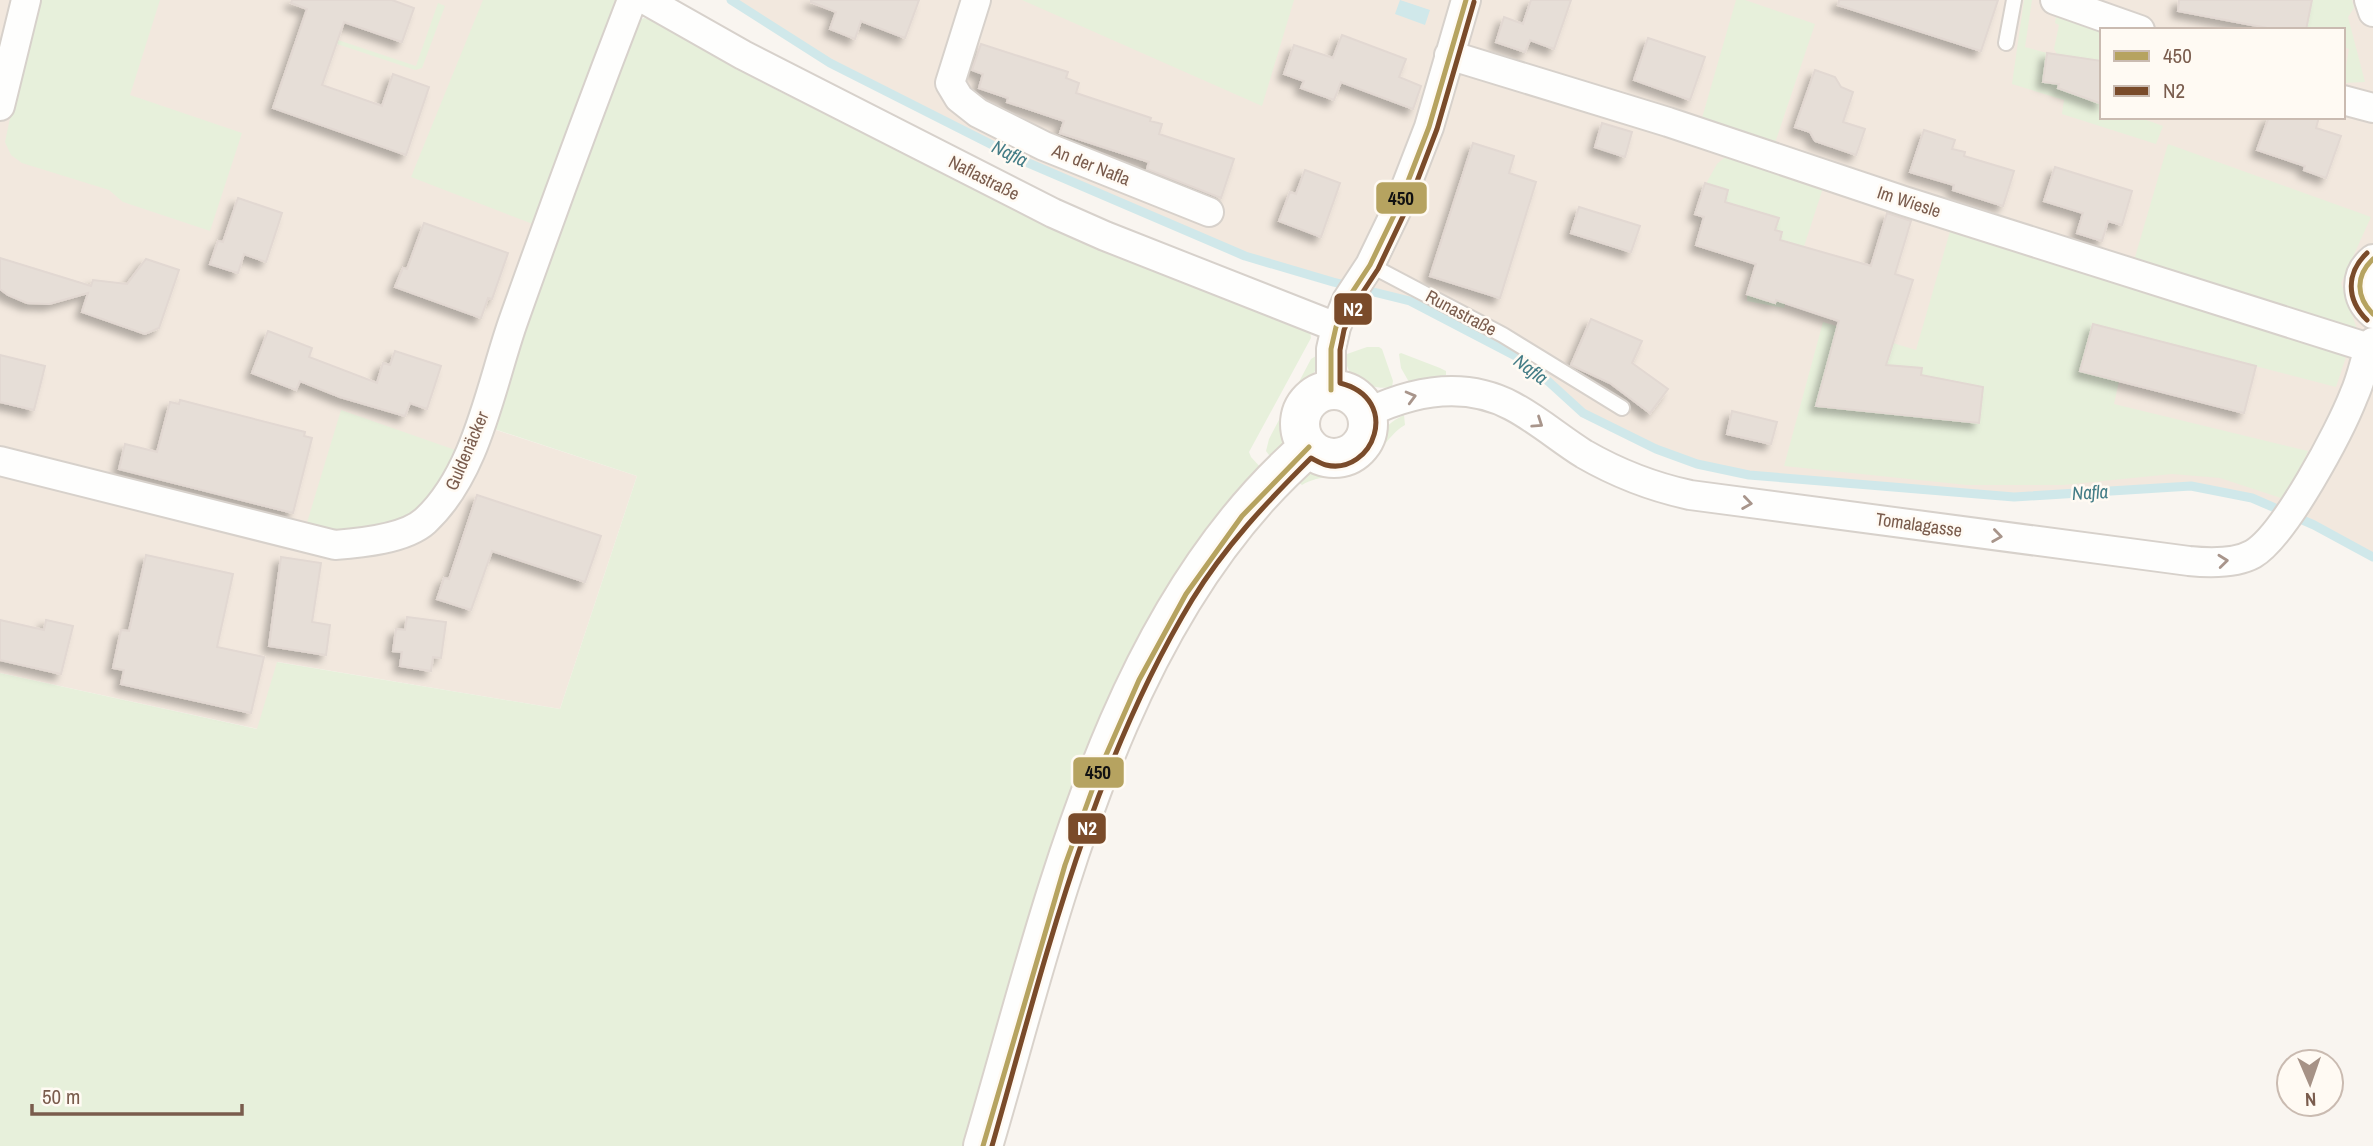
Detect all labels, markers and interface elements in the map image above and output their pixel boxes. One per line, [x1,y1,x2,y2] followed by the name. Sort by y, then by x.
[2100,28,2345,119] legend
[2163,41,2192,70] text: 450
[2163,76,2185,105] text: N2
[988,133,1032,173] water label: Nafla
[1048,137,1134,191] street label: An der Nafla
[945,149,1024,206] street label: Naflastraße
[1874,179,1944,224] street label: Im Wiesle
[1375,181,1428,215] line badge: 450
[1388,185,1414,211] text: 450
[1421,283,1501,342] street label: Runastraße
[1333,292,1373,326] line badge: N2
[1343,296,1363,322] text: N2
[1509,348,1554,391] water label: Nafla
[1405,391,1417,405] one-way arrow
[439,407,494,494] street label: Guldenäcker
[1530,415,1543,427] one-way arrow
[2071,478,2109,506] water label: Nafla
[1742,495,1753,510] one-way arrow
[1874,506,1964,543] street label: Tomalagasse
[1991,528,2003,543] one-way arrow
[2218,554,2229,569] one-way arrow
[1072,756,1125,789] line badge: 450
[1085,759,1111,785] text: 450
[1067,812,1107,845] line badge: N2
[1077,815,1097,841] text: N2
[2275,1048,2345,1118] north arrow
[32,1072,242,1116] scale bar
[42,1082,80,1111] text: 50 m
[2305,1087,2317,1113] text: N

